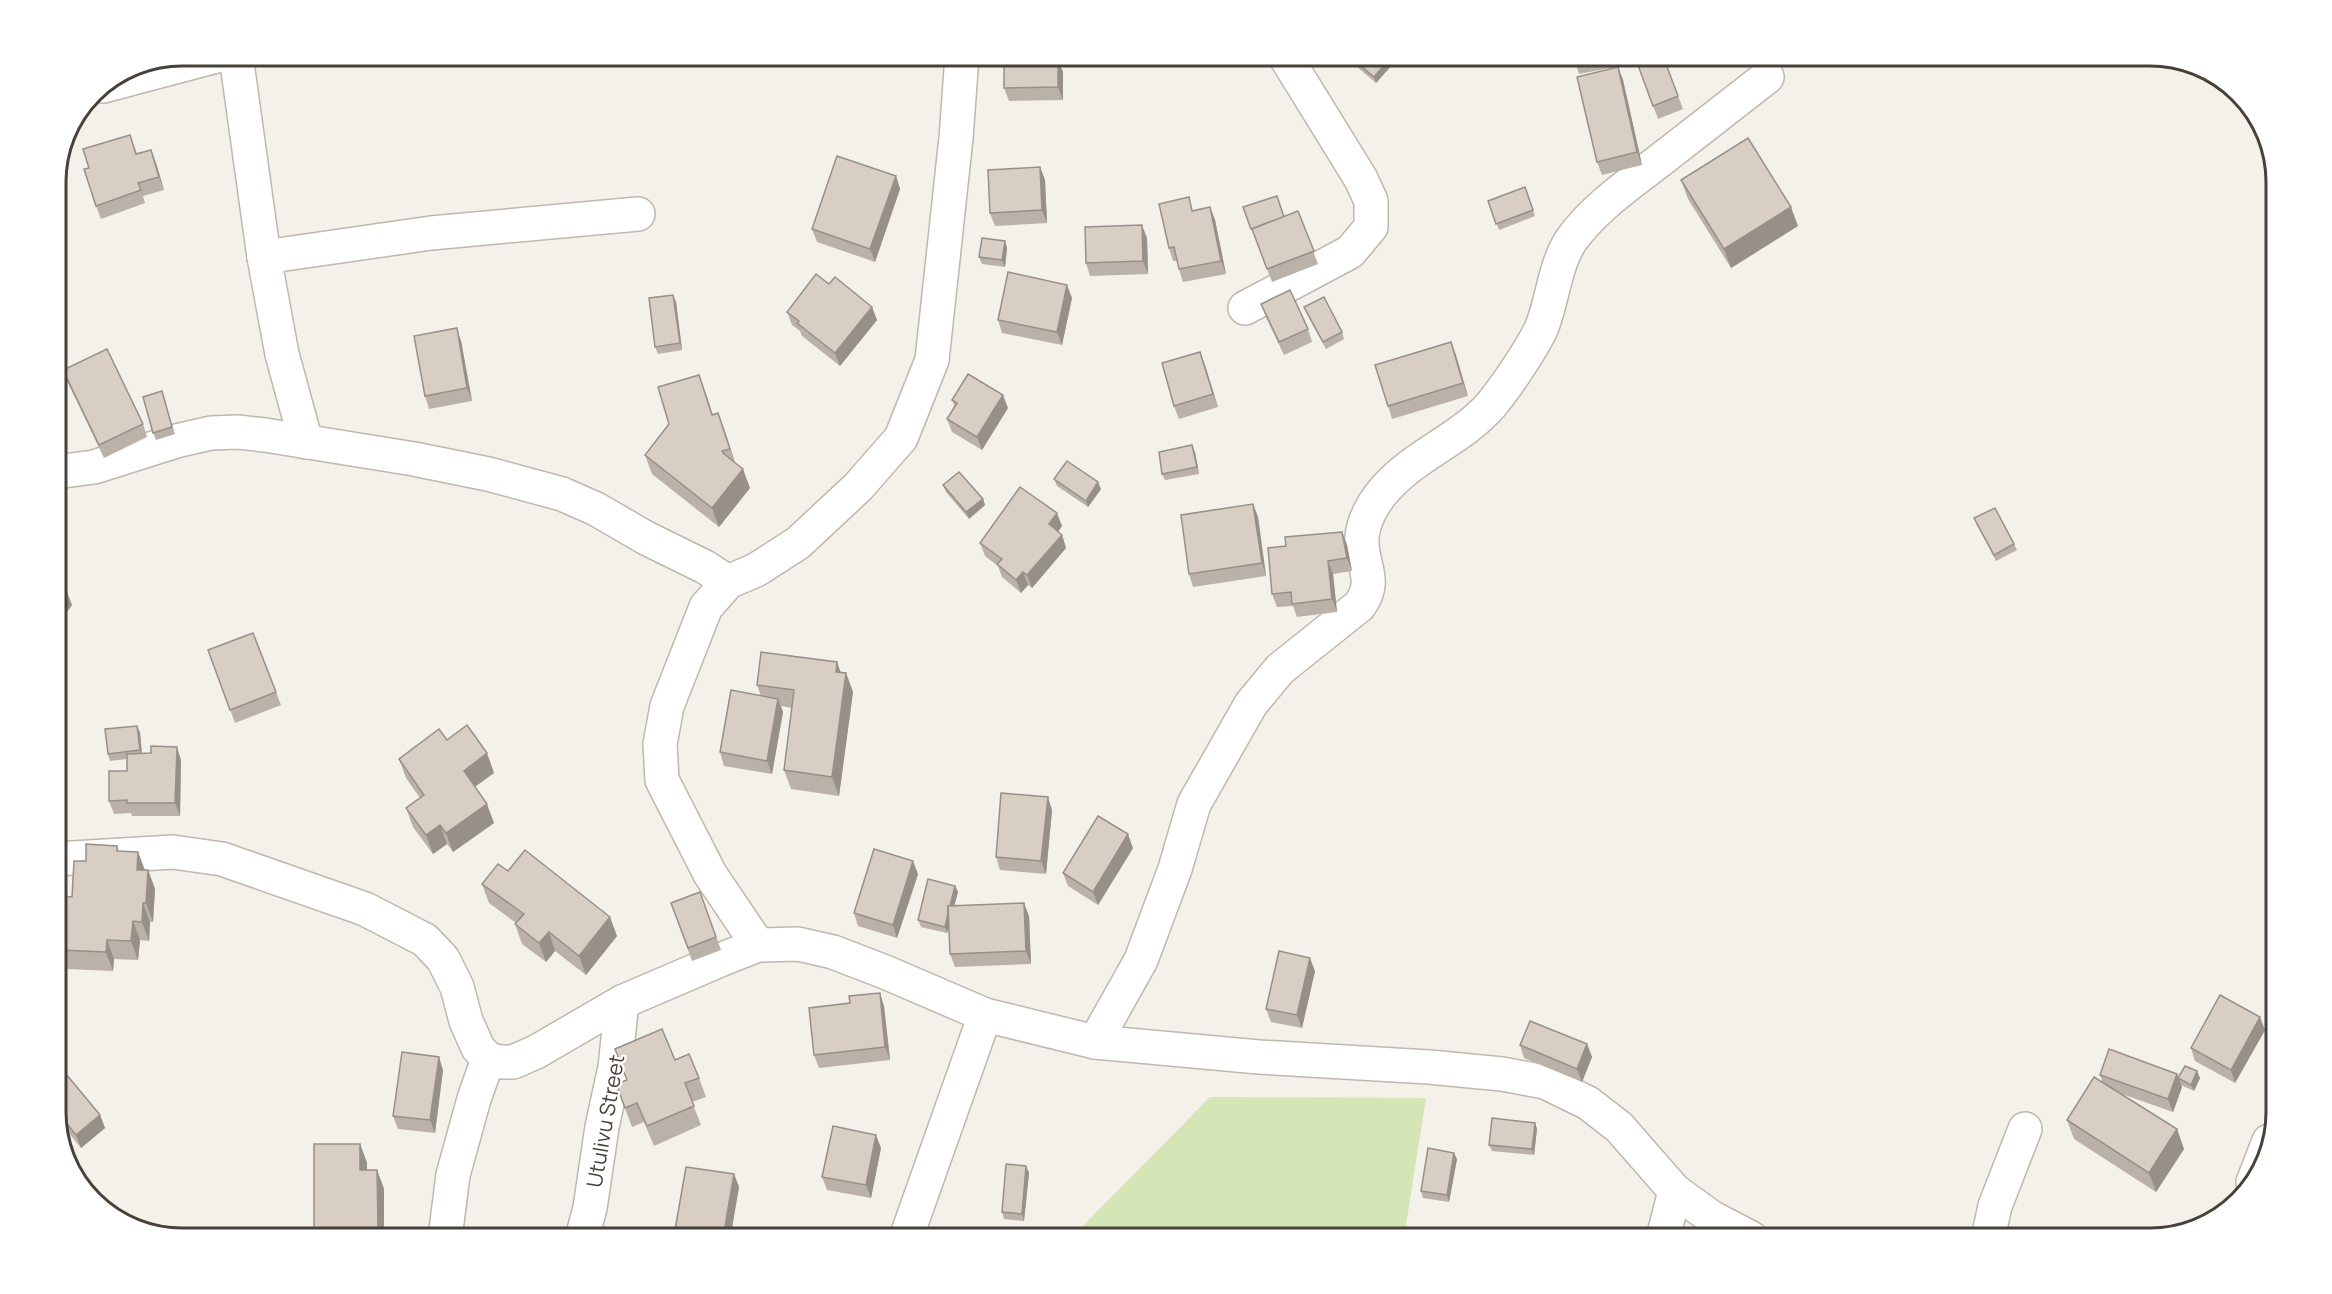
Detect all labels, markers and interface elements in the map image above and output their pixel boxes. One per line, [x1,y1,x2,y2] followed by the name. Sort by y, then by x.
[580,1052,630,1190] street label: Utulivu Street

